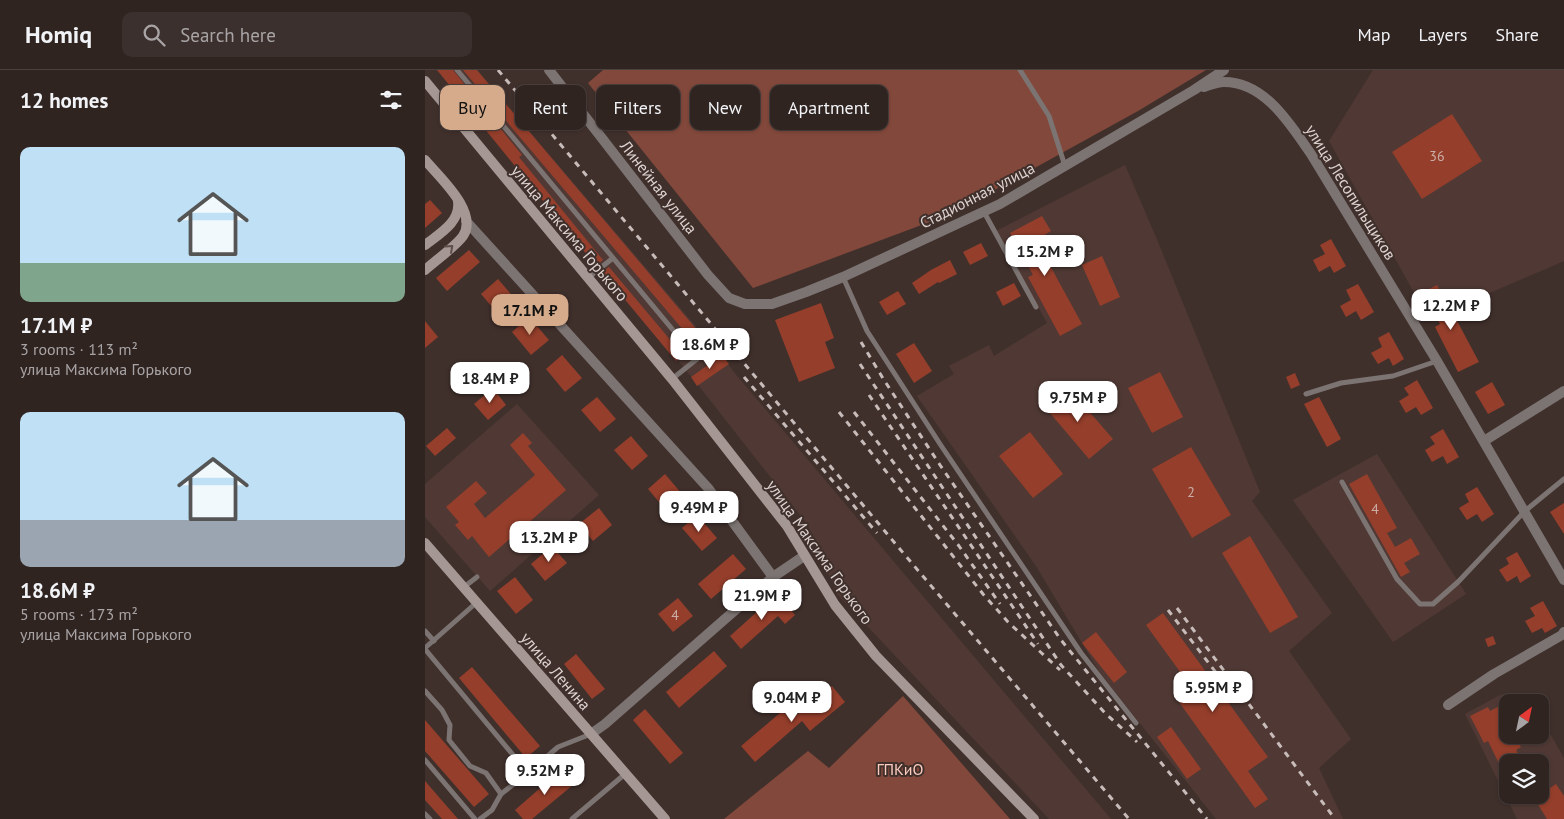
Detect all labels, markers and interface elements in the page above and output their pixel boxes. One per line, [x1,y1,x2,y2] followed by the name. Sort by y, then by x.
[122,12,472,57] search box
[25,19,92,50] text: Homiq
[140,21,168,49] icon: search
[180,23,276,47] text: Search here
[1358,23,1390,46] text: Map
[1418,23,1467,46] text: Layers
[1495,23,1539,46] text: Share
[440,85,505,130] chip: Buy
[515,85,586,130] chip: Rent
[596,85,680,130] chip: Filters
[690,85,760,130] chip: New
[770,85,888,130] chip: Apartment
[377,86,405,114] icon: filters
[20,87,108,114] text: 12 homes
[1301,121,1401,263] street label: улица Лесопильщиков
[616,135,702,238] street label: Линейная улица
[1429,147,1445,165] house number: 36
[916,157,1038,233] street label: Стадионная улица
[507,161,633,305] street label: улица Максима Горького
[168,179,258,269] icon: home
[999,234,1091,277] pin: 15.2M ₽
[1016,241,1074,261] text: 15.2M ₽
[445,245,454,254] one-way arrow
[1405,288,1497,331] pin: 12.2M ₽
[484,294,576,336] pin: 17.1M ₽
[1422,295,1480,315] text: 12.2M ₽
[502,300,558,320] text: 17.1M ₽
[20,312,92,339] text: 17.1M ₽
[664,328,756,370] pin: 18.6M ₽
[681,334,739,354] text: 18.6M ₽
[20,339,138,359] text: 3 rooms · 113 m²
[20,359,192,379] text: улица Максима Горького
[444,362,536,404] pin: 18.4M ₽
[461,368,519,388] text: 18.4M ₽
[1032,380,1124,423] pin: 9.75M ₽
[1049,387,1107,407] text: 9.75M ₽
[168,444,258,534] icon: home
[763,476,877,628] street label: улица Максима Горького
[1187,483,1195,501] house number: 2
[653,490,745,533] pin: 9.49M ₽
[670,497,728,517] text: 9.49M ₽
[1371,500,1379,518] house number: 4
[503,520,595,563] pin: 13.2M ₽
[520,527,578,547] text: 13.2M ₽
[20,577,95,604] text: 18.6M ₽
[716,578,808,621] pin: 21.9M ₽
[733,585,791,605] text: 21.9M ₽
[20,604,138,624] text: 5 rooms · 173 m²
[671,606,679,624] house number: 4
[20,624,192,644] text: улица Максима Горького
[517,628,595,714] street label: улица Ленина
[1167,670,1259,713] pin: 5.95M ₽
[1184,677,1242,697] text: 5.95M ₽
[746,680,838,723] pin: 9.04M ₽
[763,687,821,707] text: 9.04M ₽
[1499,694,1549,744] north arrow
[1499,694,1549,804] map controls
[499,754,591,796] pin: 9.52M ₽
[1499,754,1549,804] button: layers
[876,759,924,779] park label: ГПКиО
[516,760,574,780] text: 9.52M ₽

